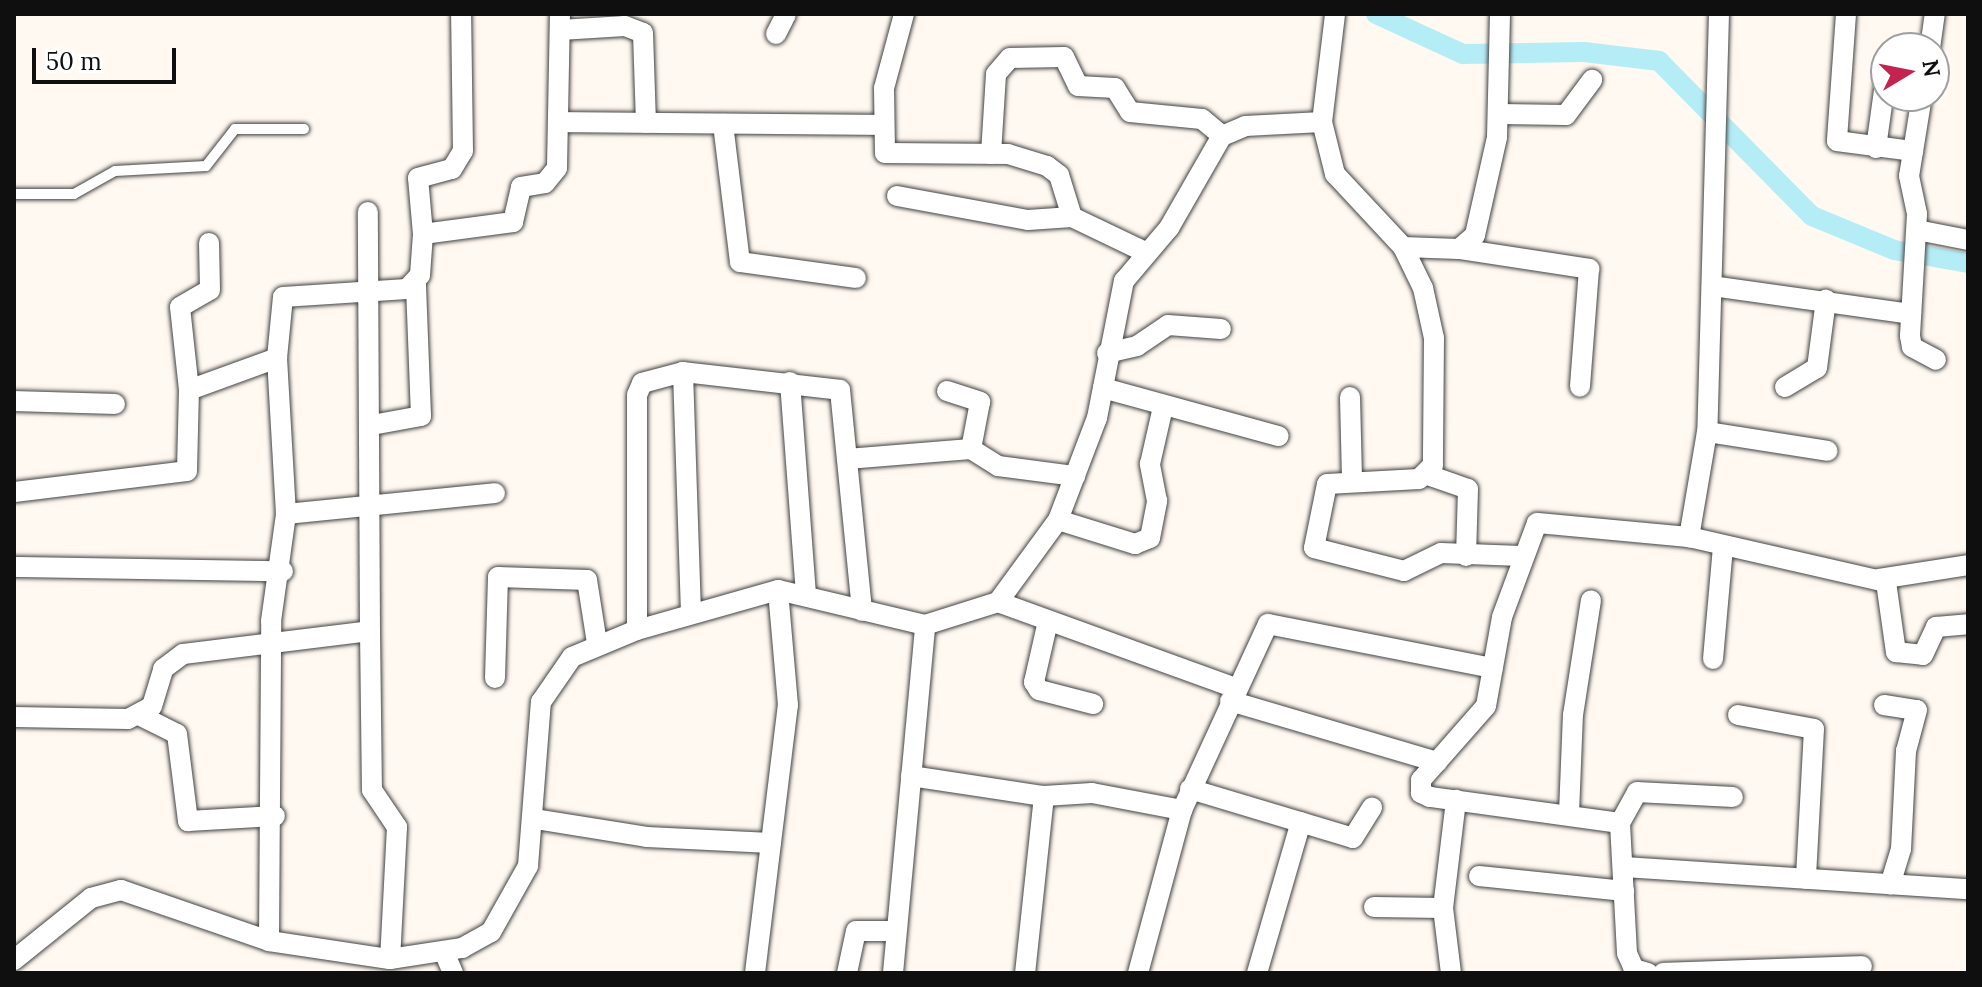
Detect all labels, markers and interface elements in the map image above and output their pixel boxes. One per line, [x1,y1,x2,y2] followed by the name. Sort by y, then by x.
[36,32,180,82] scale bar
[1870,32,1950,112] north arrow
[46,46,102,77] text: 50 m
[1916,57,1947,79] text: N

